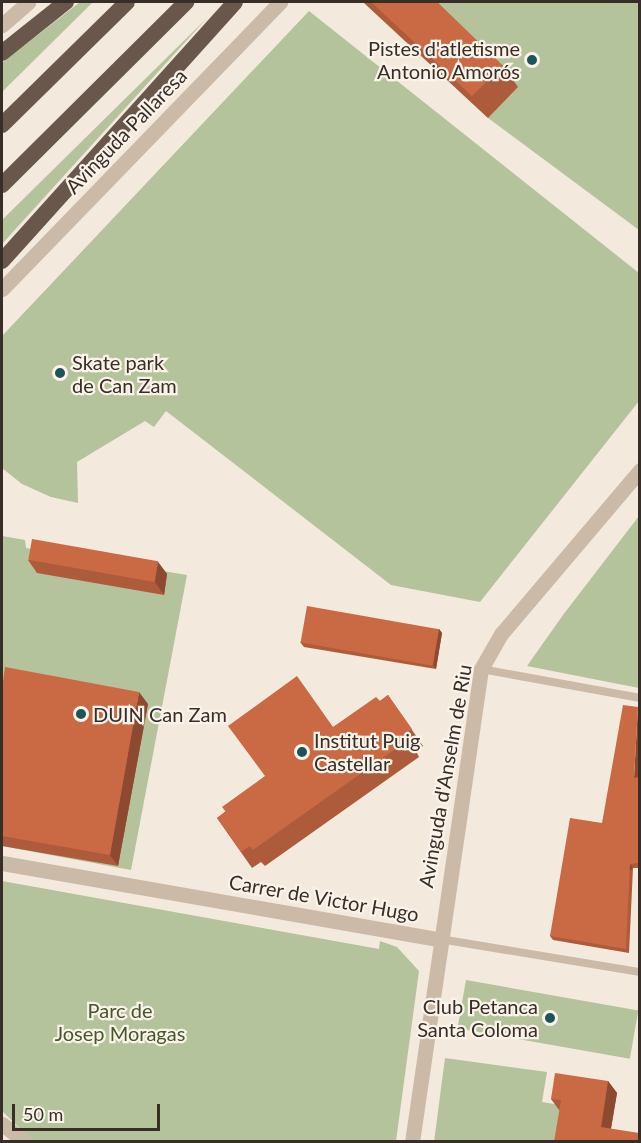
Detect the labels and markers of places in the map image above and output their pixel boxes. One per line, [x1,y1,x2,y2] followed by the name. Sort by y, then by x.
[368,36,520,83] place label: Pistes d'atletisme Antonio Amorós
[525,53,539,67] marker: Pistes d'atletisme Antonio Amorós
[72,350,177,397] place label: Skate park de Can Zam
[53,366,67,380] marker: Skate park de Can Zam
[93,702,227,726] place label: DUIN Can Zam
[74,707,88,721] marker: DUIN Can Zam
[314,728,420,775] place label: Institut Puig Castellar
[295,745,309,759] marker: Institut Puig Castellar
[417,994,538,1041] place label: Club Petanca Santa Coloma
[543,1011,557,1025] marker: Club Petanca Santa Coloma

